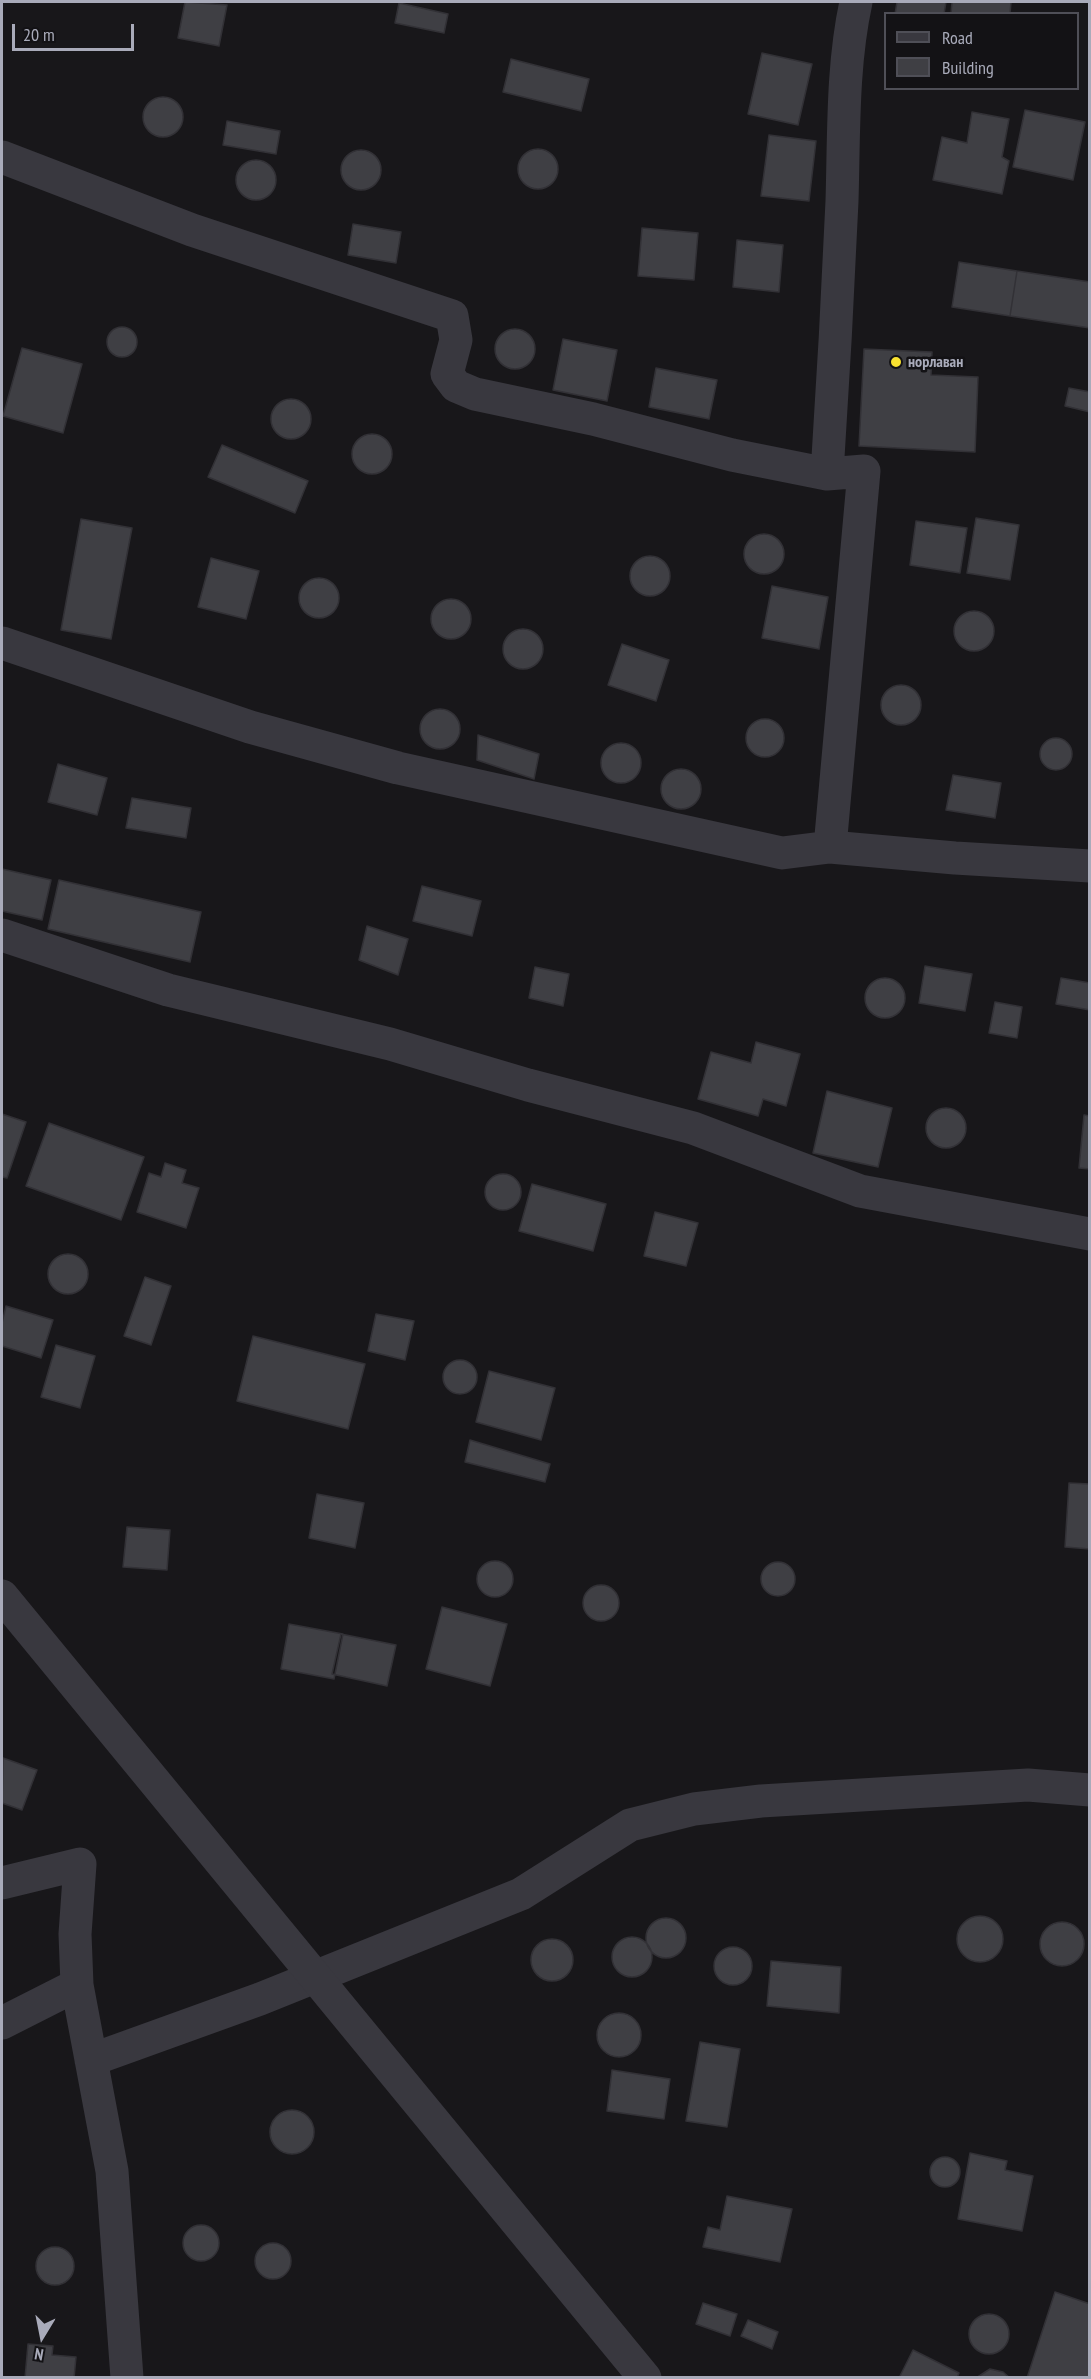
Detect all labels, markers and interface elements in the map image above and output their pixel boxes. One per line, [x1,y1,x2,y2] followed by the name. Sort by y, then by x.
[15,12,136,50] scale bar
[884,12,1079,90] legend
[23,23,55,46] text: 20 m
[942,26,973,49] text: Road
[942,56,994,79] text: Building
[908,352,963,372] place label: норлаван
[889,355,903,369] marker: норлаван
[12,2307,72,2367] north arrow
[33,2344,45,2365] text: N

